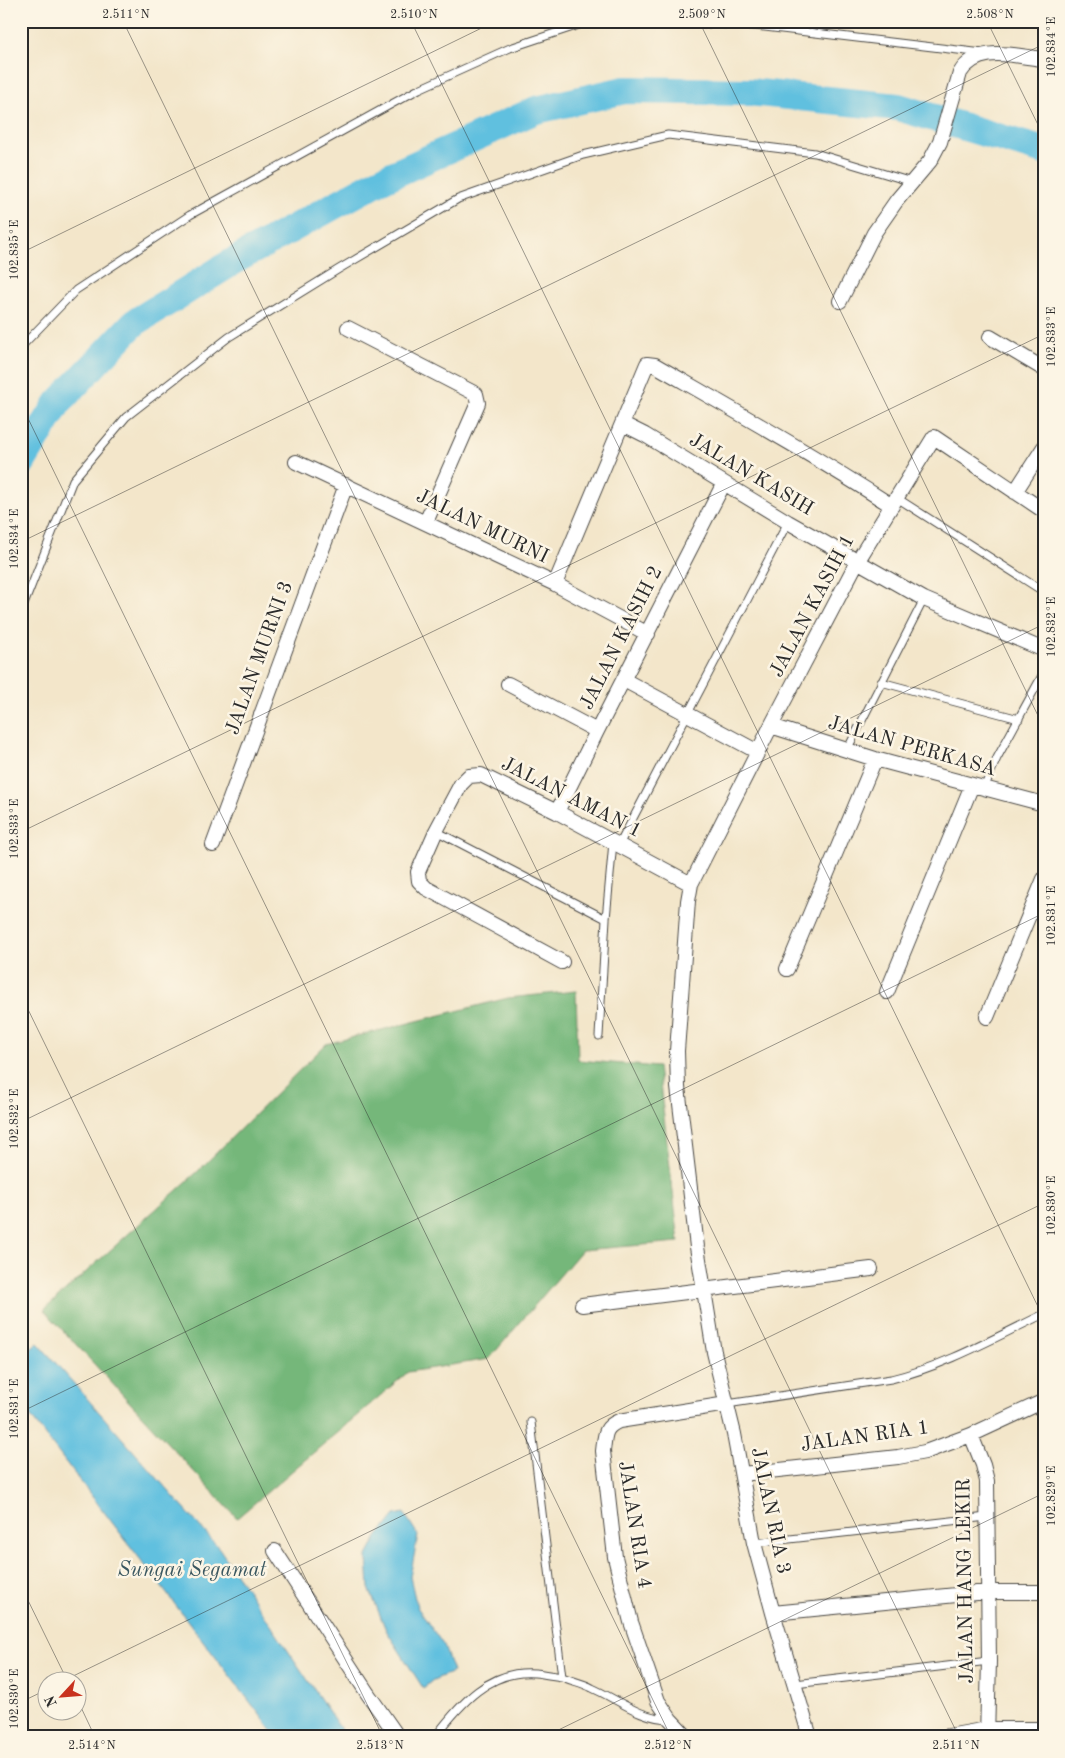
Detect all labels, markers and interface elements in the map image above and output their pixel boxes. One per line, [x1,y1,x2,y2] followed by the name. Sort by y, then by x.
[102,8,150,21] text: 2.511°N
[390,8,438,21] text: 2.510°N
[678,8,726,21] text: 2.509°N
[966,8,1014,21] text: 2.508°N
[1046,17,1058,77] text: 102.834°E
[8,220,21,280] text: 102.835°E
[1046,307,1058,367] text: 102.833°E
[685,430,817,520] street label: JALAN KASIH
[413,486,551,568] street label: JALAN MURNI
[9,509,21,569] text: 102.834°E
[767,531,859,681] street label: JALAN KASIH 1
[577,563,667,713] street label: JALAN KASIH 2
[223,579,297,737] street label: JALAN MURNI 3
[1046,597,1058,657] text: 102.832°E
[826,713,998,781] street label: JALAN PERKASA
[498,754,644,842] street label: JALAN AMAN 1
[9,799,21,859] text: 102.833°E
[1046,886,1058,946] text: 102.831°E
[9,1089,21,1149] text: 102.832°E
[1046,1176,1058,1236] text: 102.830°E
[9,1379,21,1439] text: 102.831°E
[800,1418,930,1456] street label: JALAN RIA 1
[747,1446,793,1576] street label: JALAN RIA 3
[614,1460,654,1590] street label: JALAN RIA 4
[1046,1466,1058,1526] text: 102.829°E
[954,1478,978,1684] street label: JALAN HANG LEKIR
[117,1560,267,1581] water label: Sungai Segamat
[9,1669,21,1729] text: 102.830°E
[38,1670,88,1720] north arrow
[42,1693,60,1709] text: N
[68,1739,116,1752] text: 2.514°N
[356,1739,404,1752] text: 2.513°N
[644,1739,692,1752] text: 2.512°N
[932,1739,980,1752] text: 2.511°N

